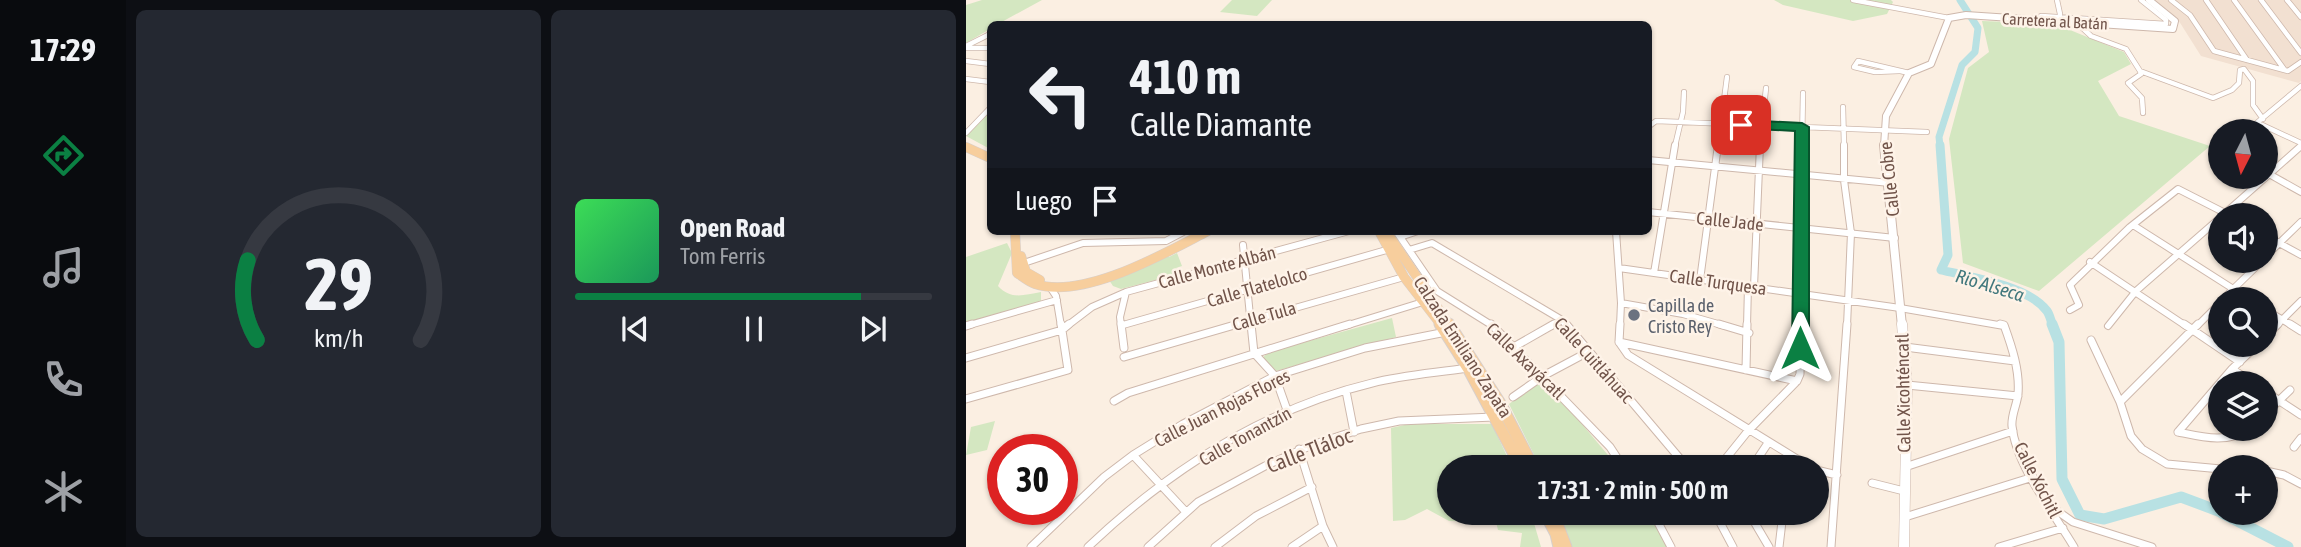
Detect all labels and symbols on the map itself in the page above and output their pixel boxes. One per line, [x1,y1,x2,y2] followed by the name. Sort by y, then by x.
[2002,9,2108,33] street label: Carretera al Batán
[1711,95,1771,155] pin
[2208,119,2278,189] north arrow
[1875,141,1903,217] street label: Calle Cobre
[1695,207,1765,235] street label: Calle Jade
[1156,241,1278,293] street label: Calle Monte Albán
[1205,263,1309,311] street label: Calle Tlatelolco
[1953,264,2027,306] water label: Rio Alseca
[1668,265,1768,299] street label: Calle Turquesa
[1410,272,1516,422] street label: Calzada Emiliano Zapata
[1648,295,1714,337] place label: Capilla de Cristo Rey
[1230,297,1298,335] street label: Calle Tula
[1626,307,1642,323] marker: Capilla de Cristo Rey
[1763,311,1837,385] position arrow
[1550,313,1638,407] street label: Calle Cuitláhuac
[1482,318,1570,404] street label: Calle Axayácatl
[1891,333,1915,453] street label: Calle Xicohténcatl
[1151,365,1293,451] street label: Calle Juan Rojas Flores
[1195,402,1295,470] street label: Calle Tonantzín
[1263,423,1355,477] street label: Calle Tláloc
[987,434,1078,525] speed limit sign: 30
[2010,439,2066,522] street label: Calle Xóchitl

